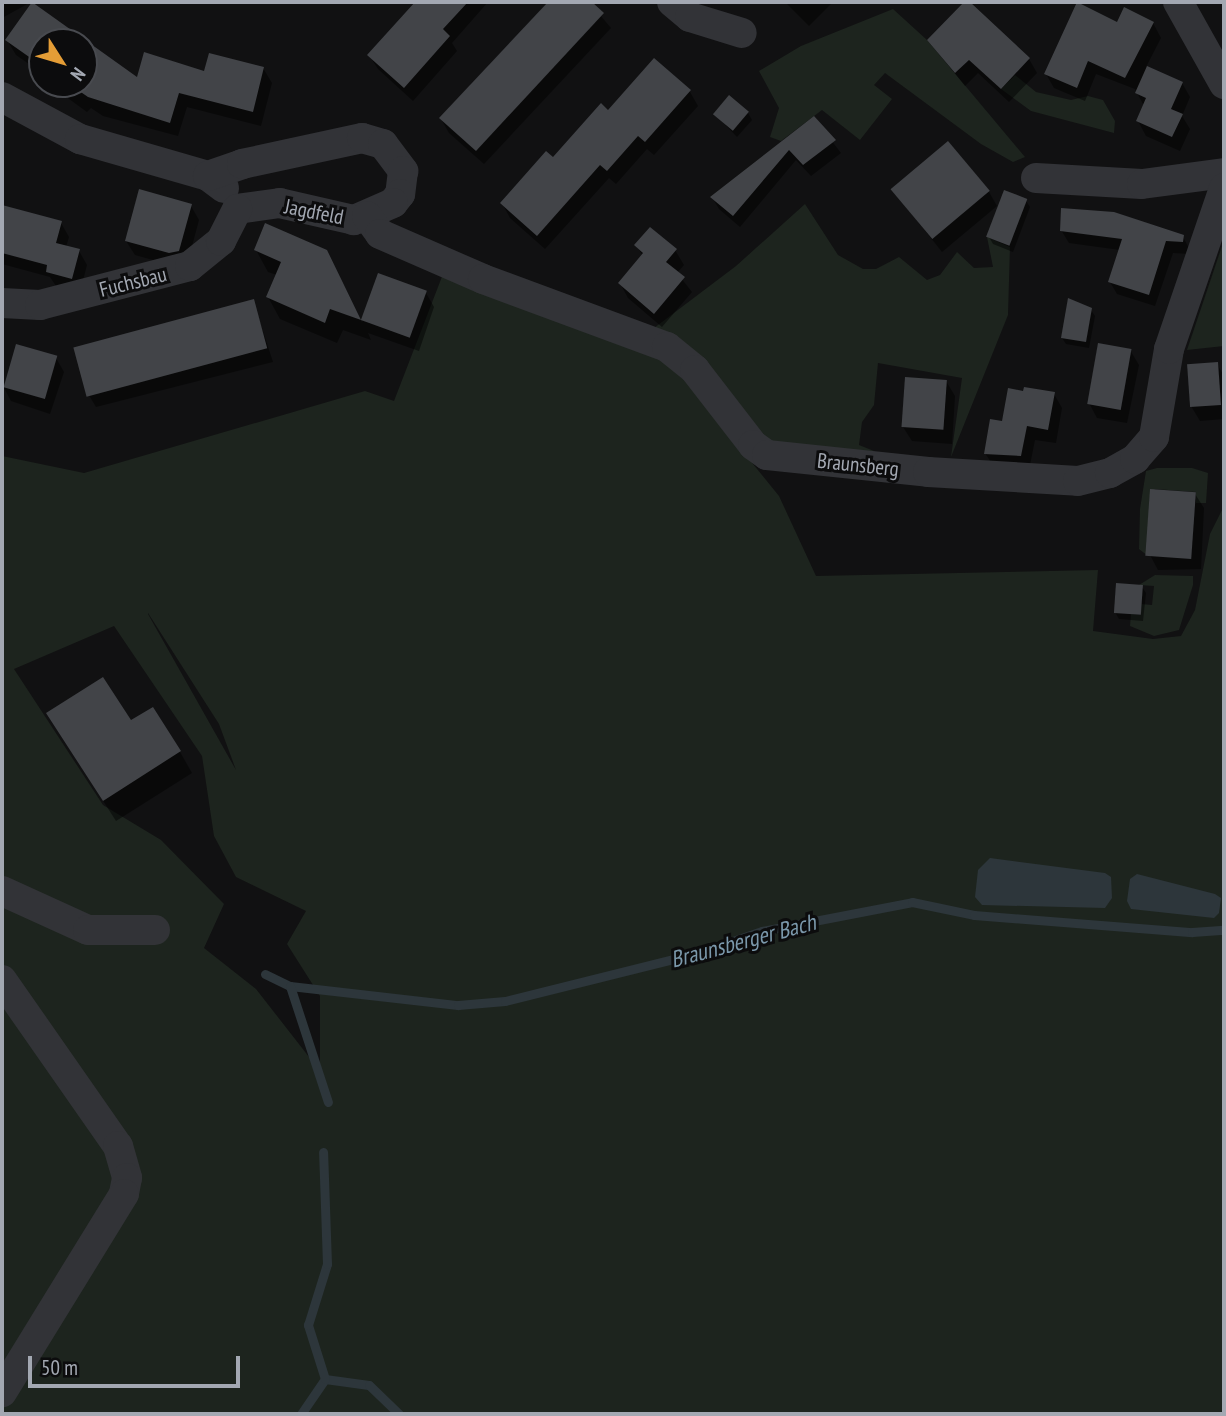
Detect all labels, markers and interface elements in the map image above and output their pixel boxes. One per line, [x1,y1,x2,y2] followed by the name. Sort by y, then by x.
[28,28,98,98] north arrow
[66,63,91,86] text: N
[282,194,346,230] street label: Jagdfeld
[97,262,169,302] street label: Fuchsbau
[816,448,900,482] street label: Braunsberg
[668,908,818,974] water label: Braunsberger Bach
[32,1342,243,1386] scale bar
[41,1354,78,1381] text: 50 m

